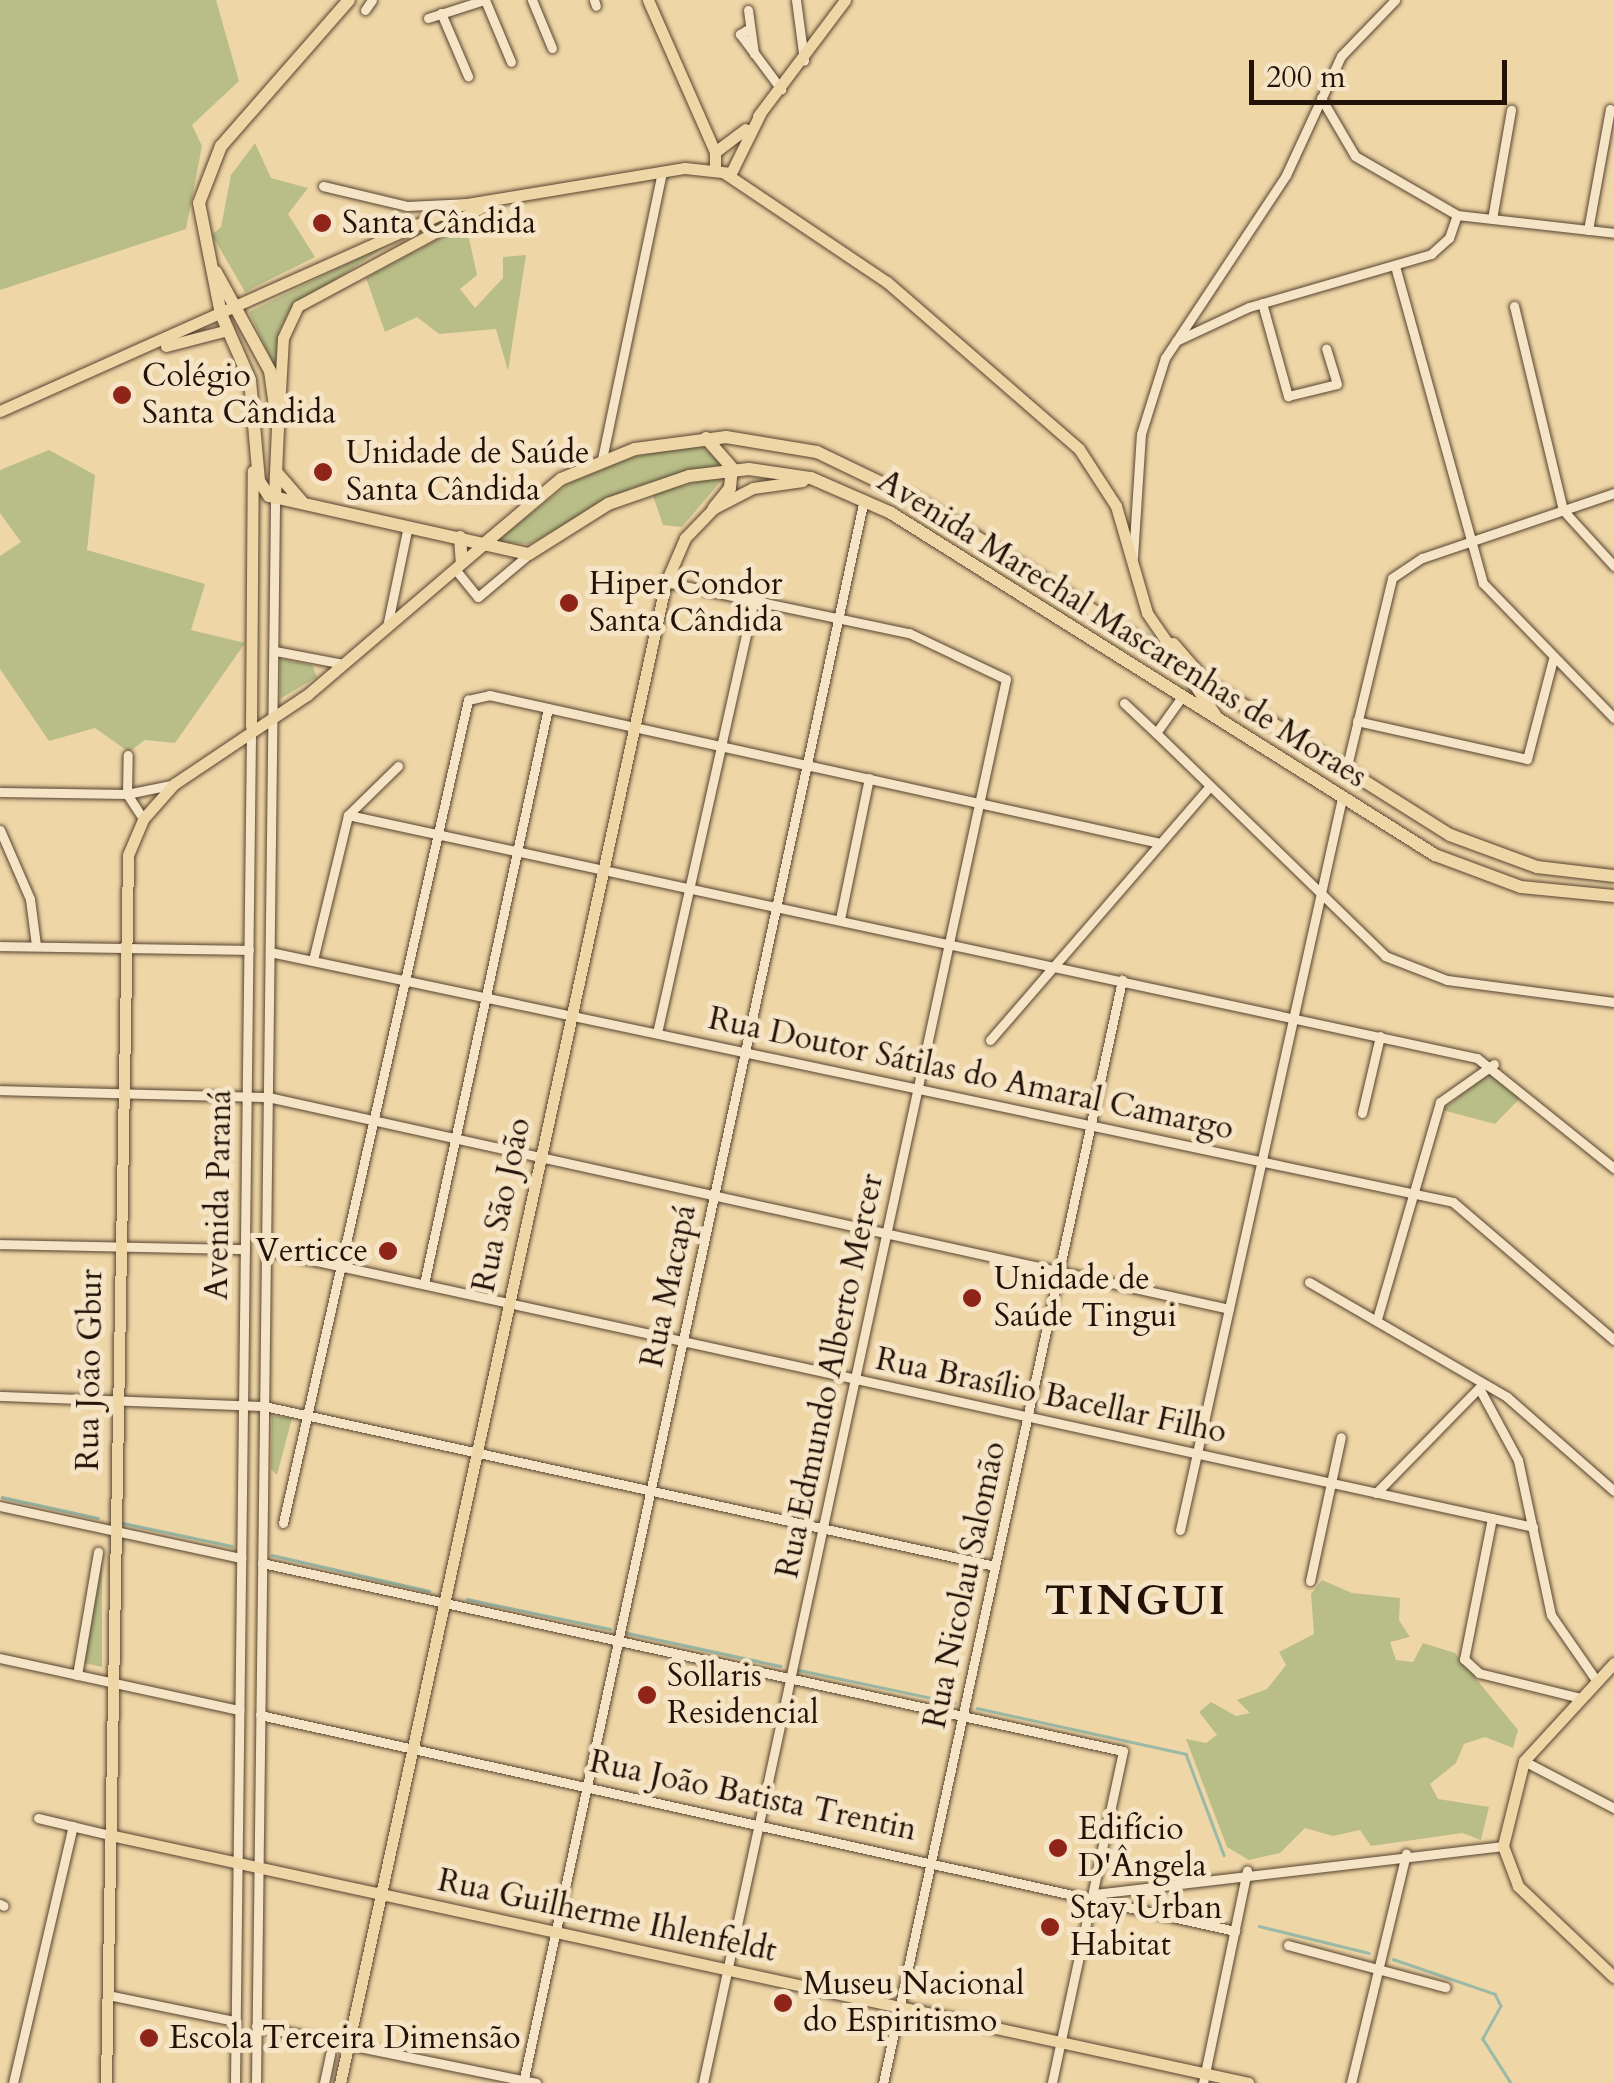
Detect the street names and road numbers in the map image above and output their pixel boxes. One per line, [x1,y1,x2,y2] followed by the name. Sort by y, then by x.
[870,462,1374,796] street label: Avenida Marechal Mascarenhas de Moraes
[705,1000,1237,1148] street label: Rua Doutor Sátilas do Amaral Camargo
[198,1089,240,1301] street label: Avenida Paraná
[465,1114,539,1296] street label: Rua São João
[768,1170,892,1582] street label: Rua Edmundo Alberto Mercer
[633,1201,705,1371] street label: Rua Macapá
[69,1269,111,1471] street label: Rua João Gbur
[872,1340,1230,1452] street label: Rua Brasílio Bacellar Filho
[916,1438,1014,1732] street label: Rua Nicolau Salomão
[586,1743,920,1849] street label: Rua João Batista Trentin
[434,1861,780,1971] street label: Rua Guilherme Ihlenfeldt

